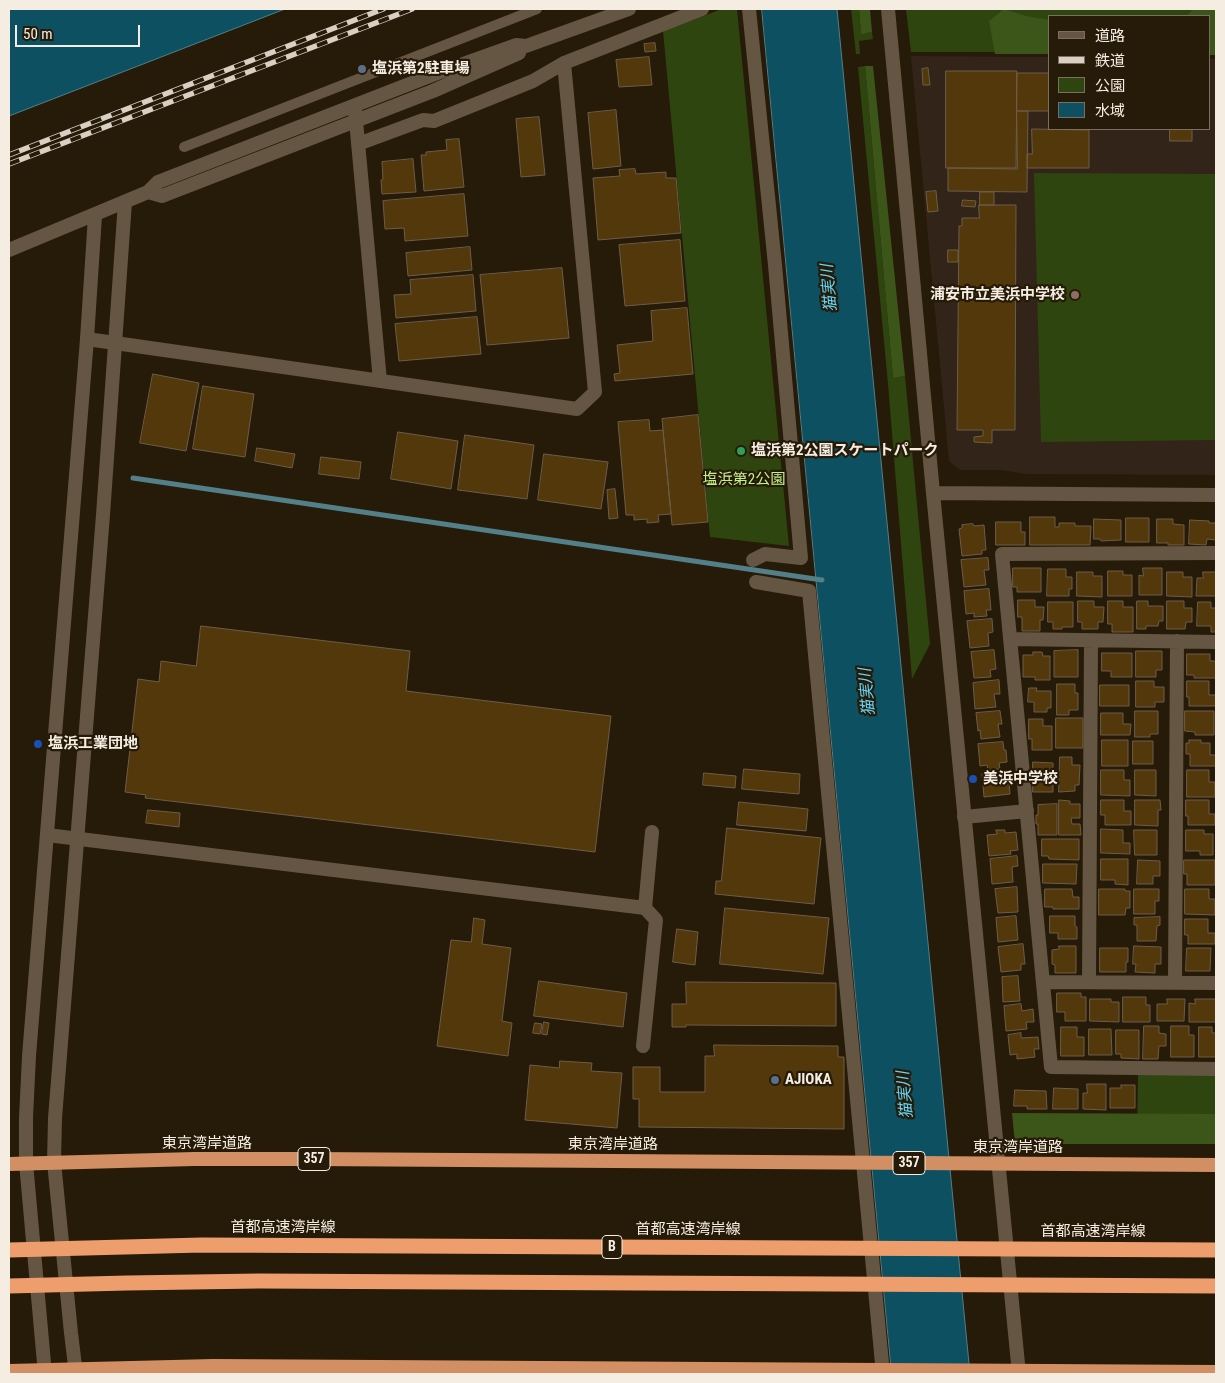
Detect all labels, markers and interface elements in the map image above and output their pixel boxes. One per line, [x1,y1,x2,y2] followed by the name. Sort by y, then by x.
[18,15,142,47] scale bar
[1048,15,1210,130] legend
[23,25,53,43] text: 50 m
[1095,27,1125,45] text: 道路
[1095,52,1125,70] text: 鉄道
[372,60,470,78] place label: 塩浜第2駐車場
[356,63,368,75] marker: 塩浜第2駐車場
[1095,77,1125,95] text: 公園
[1095,102,1125,120] text: 水域
[818,263,842,313] water label: 猫実川
[930,286,1065,304] place label: 浦安市立美浜中学校
[1069,289,1081,301] marker: 浦安市立美浜中学校
[751,442,939,460] place label: 塩浜第2公園スケートパーク
[735,445,747,457] marker: 塩浜第2公園スケートパーク
[703,471,785,489] park label: 塩浜第2公園
[856,667,880,717] water label: 猫実川
[48,735,138,753] place label: 塩浜工業団地
[32,738,44,750] marker: 塩浜工業団地
[983,770,1058,788] place label: 美浜中学校
[967,773,979,785] marker: 美浜中学校
[894,1070,918,1120] water label: 猫実川
[785,1071,832,1089] place label: AJIOKA
[769,1074,781,1086] marker: AJIOKA
[162,1135,252,1153] street label: 東京湾岸道路
[568,1136,658,1154] street label: 東京湾岸道路
[973,1139,1063,1157] street label: 東京湾岸道路
[298,1148,330,1170] road number: 357
[893,1152,925,1174] road number: 357
[231,1219,335,1237] street label: 首都高速湾岸線
[636,1221,740,1239] street label: 首都高速湾岸線
[1041,1223,1145,1241] street label: 首都高速湾岸線
[602,1236,622,1258] road number: B

